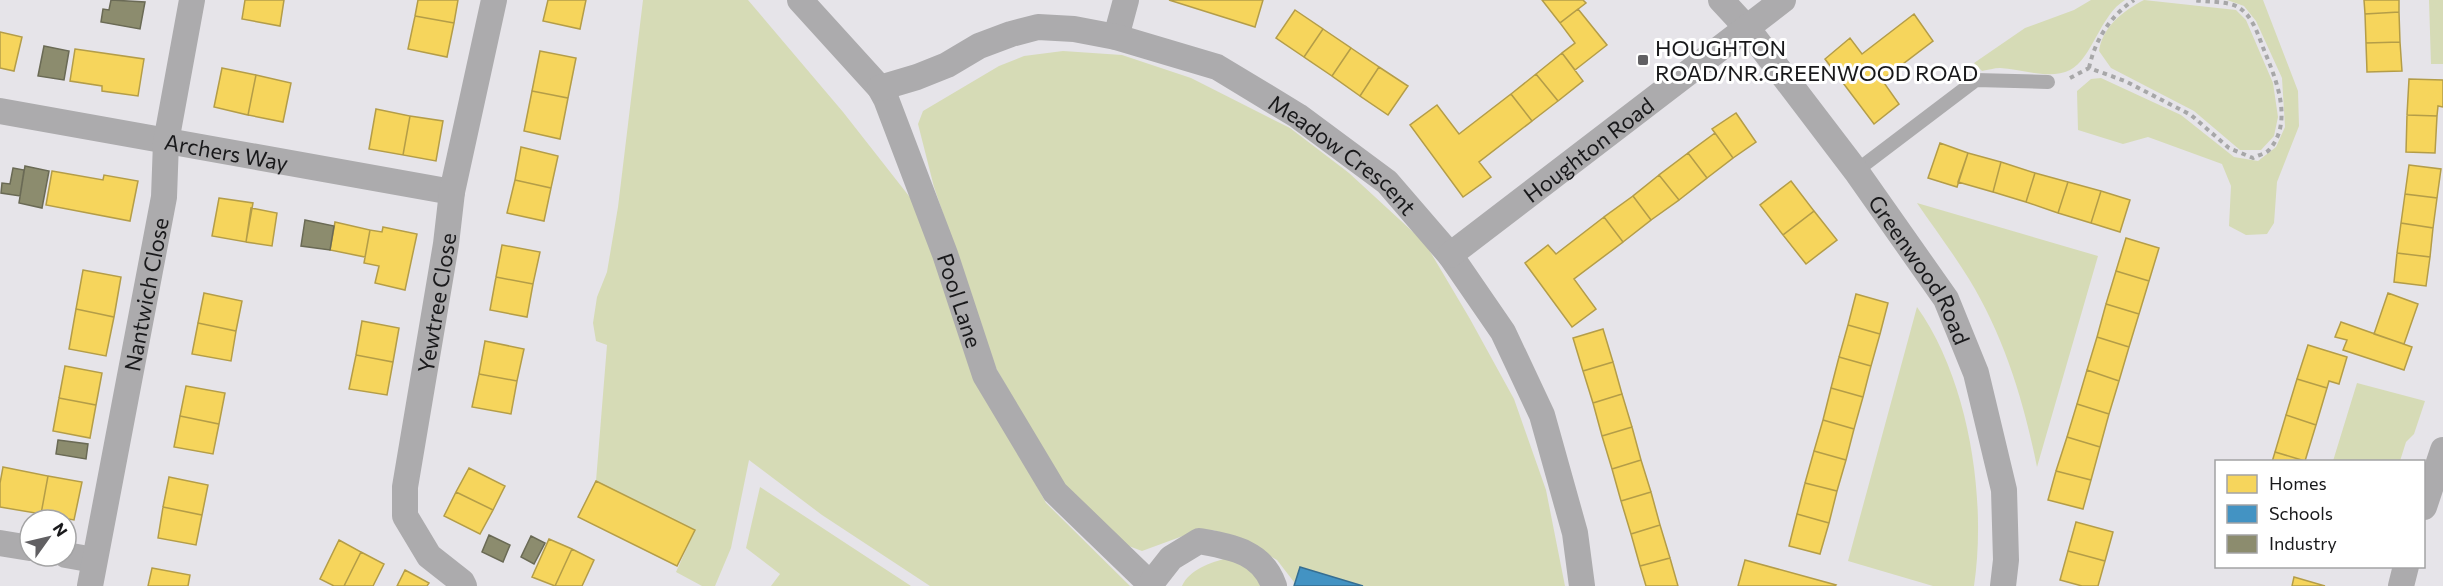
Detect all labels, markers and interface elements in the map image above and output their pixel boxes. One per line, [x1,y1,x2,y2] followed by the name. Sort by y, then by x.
[1655,34,1978,86] place label: HOUGHTON ROAD/NR.GREENWOOD ROAD
[1636,53,1650,67] marker: HOUGHTON ROAD/NR.GREENWOOD ROAD
[1264,88,1422,220] street label: Meadow Crescent
[1518,91,1659,208] street label: Houghton Road
[162,127,290,176] street label: Archers Way
[1863,189,1976,348] street label: Greenwood Road
[118,215,173,373] street label: Nantwich Close
[411,231,461,375] street label: Yewtree Close
[932,250,988,351] street label: Pool Lane
[2215,460,2425,568] legend
[2269,472,2327,494] text: Homes
[2269,502,2333,524] text: Schools
[18,508,78,568] north arrow
[50,519,72,540] text: N
[2269,532,2337,554] text: Industry

